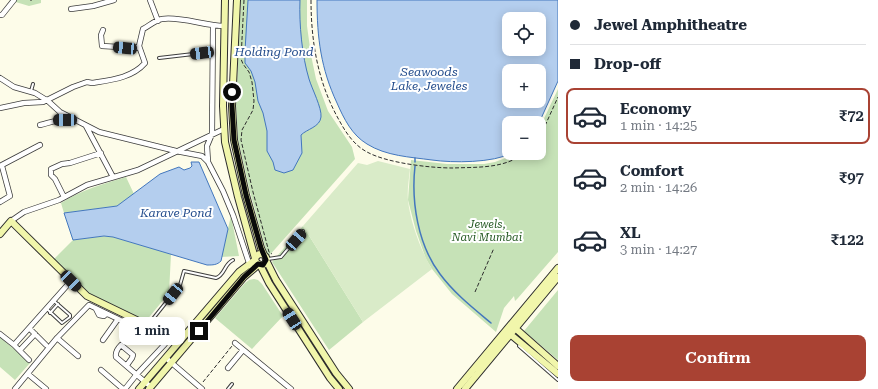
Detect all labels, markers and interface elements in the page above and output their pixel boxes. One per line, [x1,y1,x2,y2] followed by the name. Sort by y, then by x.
[502,12,546,160] map controls
[502,12,546,56] button: locate
[594,16,747,34] text: Jewel Amphitheatre
[113,41,137,55] car
[234,45,314,59] water label: Holding Pond
[189,46,215,60] car
[594,55,661,73] text: Drop-off
[502,64,546,108] button: +
[390,65,468,93] water label: Seawoods Lake, Jeweles
[223,83,241,101] route start
[572,98,608,134] icon: car
[620,100,691,118] text: Economy
[839,107,864,125] text: ₹72
[53,114,77,126] car
[502,116,546,160] button: −
[620,118,697,133] text: 1 min · 14:25
[572,160,608,196] icon: car
[620,162,684,180] text: Comfort
[839,169,864,187] text: ₹97
[620,180,697,195] text: 2 min · 14:26
[139,206,213,220] water label: Karave Pond
[451,218,523,244] park label: Jewels, Navi Mumbai
[572,222,608,258] icon: car
[620,224,641,242] text: XL
[284,227,308,253] car
[830,231,864,249] text: ₹122
[620,242,697,257] text: 3 min · 14:27
[58,268,84,294] car
[161,281,185,307] car
[280,306,304,332] car
[119,317,185,345] callout: 1 min
[190,322,208,340] route end
[134,323,170,338] text: 1 min
[570,335,866,381] button: Confirm

